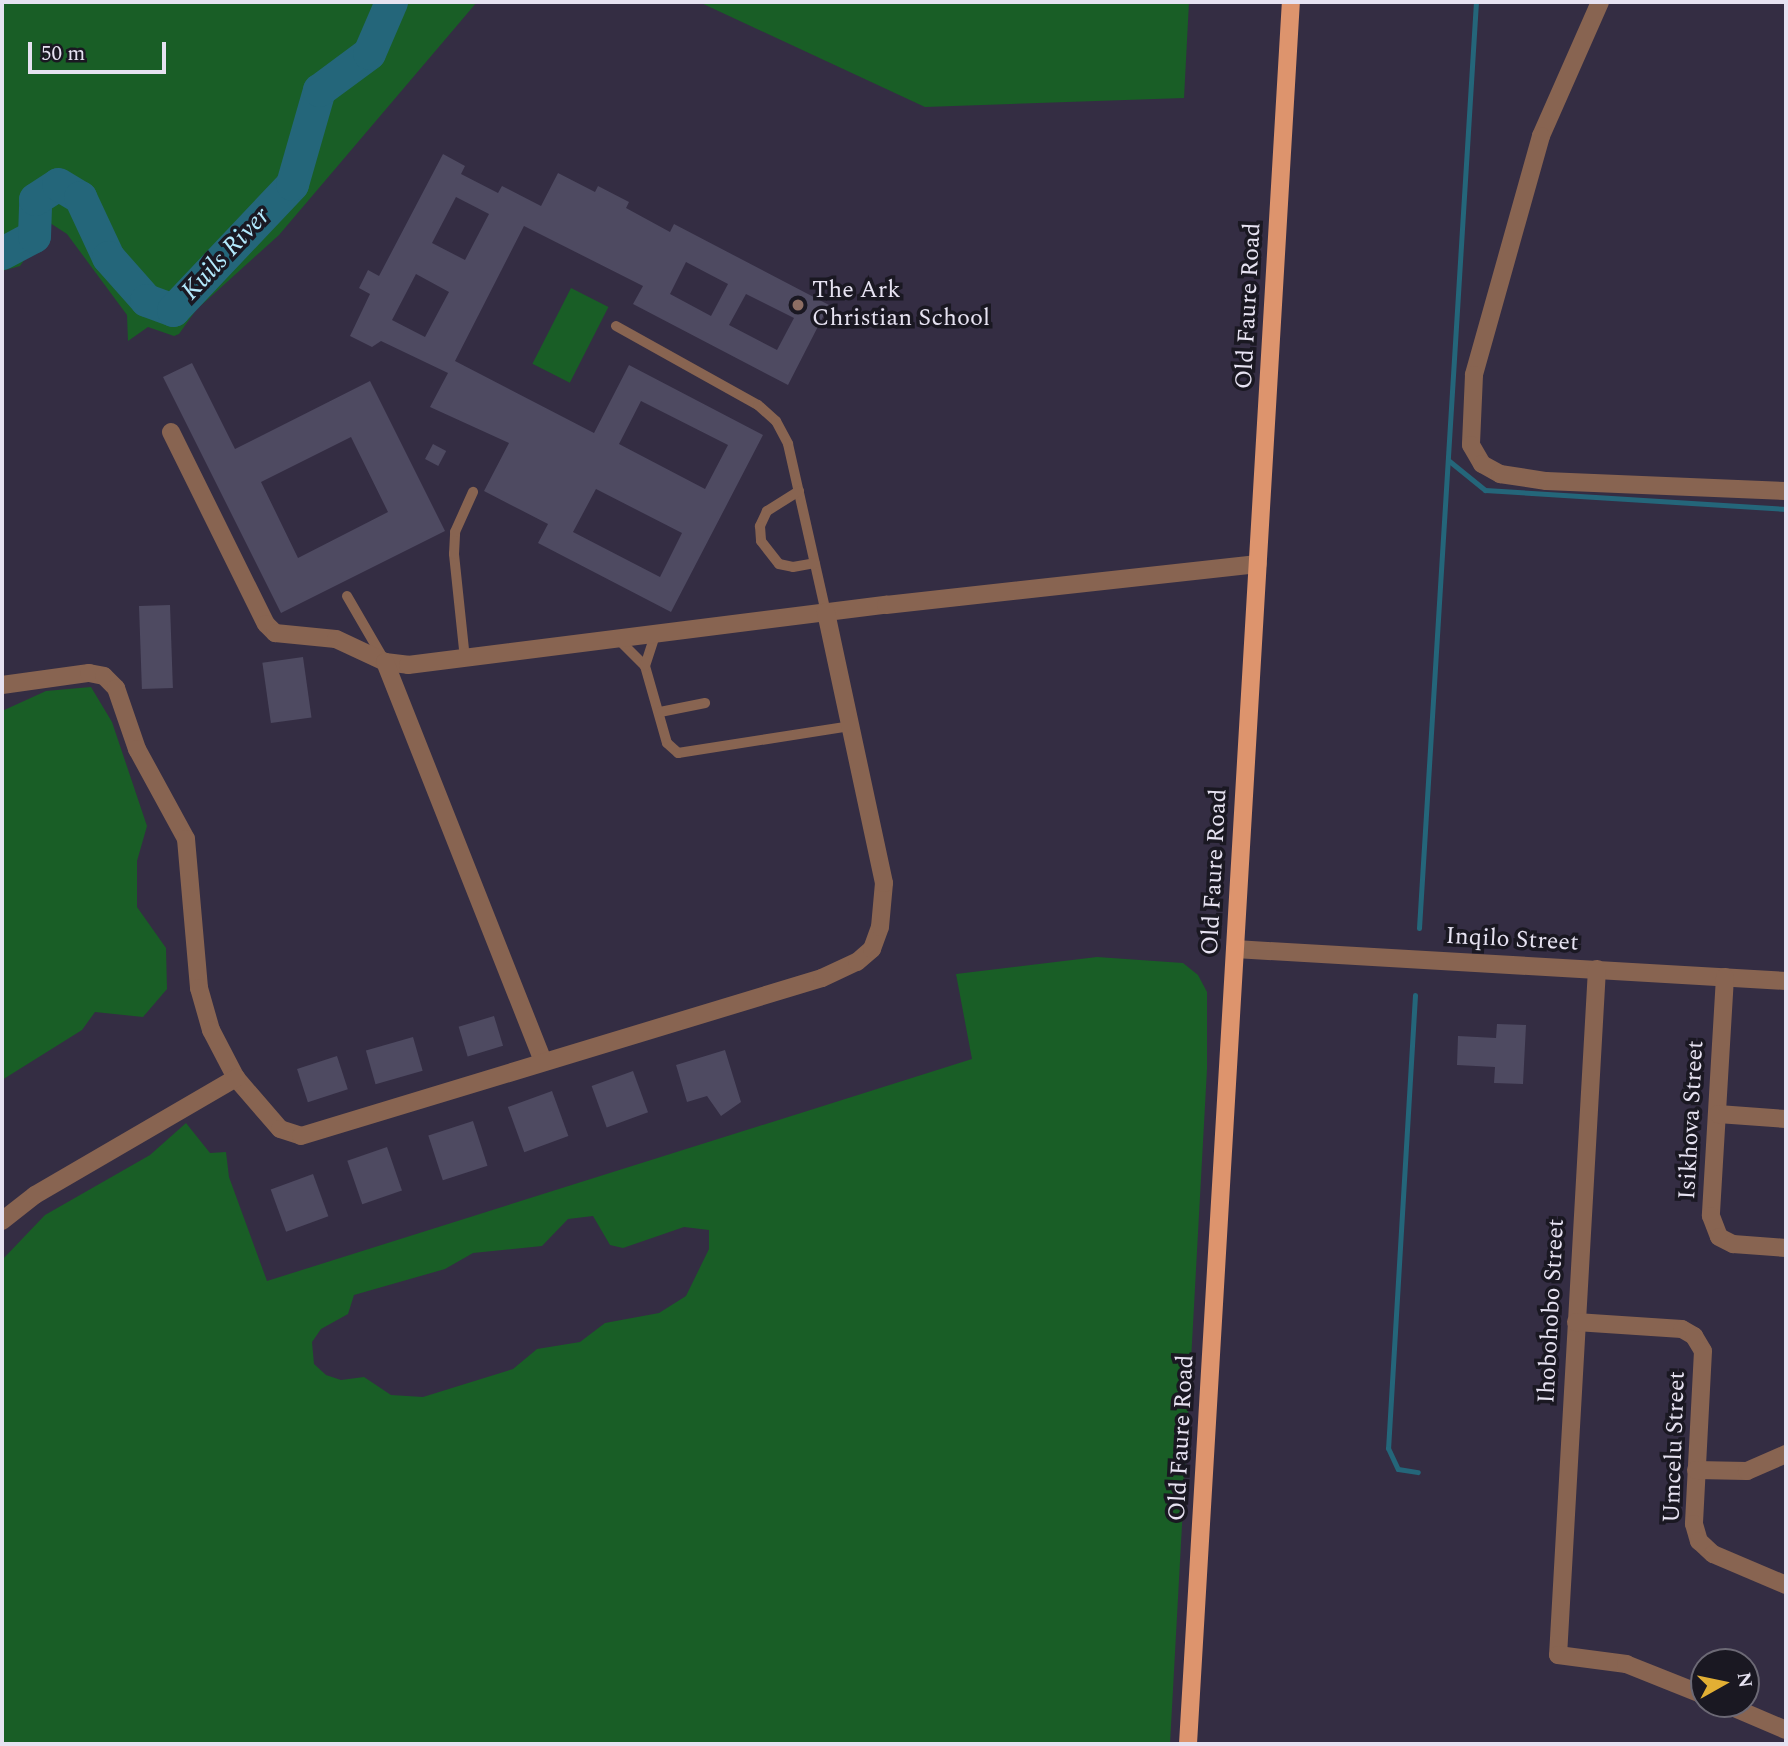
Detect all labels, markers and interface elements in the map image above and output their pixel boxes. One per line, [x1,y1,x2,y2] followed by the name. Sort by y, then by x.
[32,28,170,72] scale bar
[41,38,85,70] text: 50 m
[175,201,277,307] water label: Kuils River
[1230,222,1268,390] street label: Old Faure Road
[812,277,990,333] place label: The Ark Christian School
[790,297,806,313] marker: The Ark Christian School
[1196,788,1234,956] street label: Old Faure Road
[1445,922,1579,958] street label: Inqilo Street
[1673,1040,1711,1200] street label: Isikhova Street
[1533,1218,1571,1404] street label: Ihobohobo Street
[1163,1354,1201,1522] street label: Old Faure Road
[1658,1370,1692,1524] street label: Umcelu Street
[1690,1648,1760,1718] north arrow
[1729,1670,1760,1690] text: N

